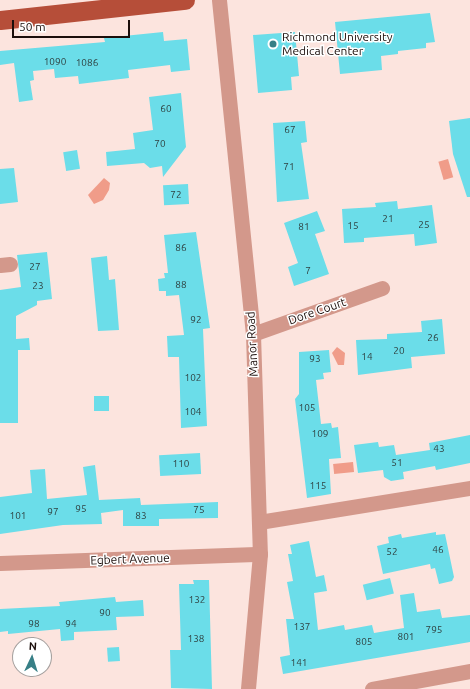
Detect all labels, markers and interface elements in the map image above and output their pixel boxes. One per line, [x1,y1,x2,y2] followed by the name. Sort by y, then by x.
[14,12,132,38] scale bar
[19,20,46,33] text: 50 m
[282,30,392,58] place label: Richmond University Medical Center
[267,38,279,50] marker: Richmond University Medical Center
[44,56,66,68] house number: 1090
[76,57,98,69] house number: 1086
[160,103,172,115] house number: 60
[284,124,296,136] house number: 67
[154,138,166,150] house number: 70
[283,161,295,173] house number: 71
[170,189,182,201] house number: 72
[382,213,394,225] house number: 21
[418,219,430,231] house number: 25
[347,220,359,232] house number: 15
[298,221,310,233] house number: 81
[175,242,187,254] house number: 86
[29,261,41,273] house number: 27
[305,265,311,277] house number: 7
[175,279,187,291] house number: 88
[32,280,44,292] house number: 23
[286,294,348,328] street label: Dore Court
[243,311,261,377] street label: Manor Road
[190,314,202,326] house number: 92
[427,332,439,344] house number: 26
[393,345,405,357] house number: 20
[361,351,373,363] house number: 14
[309,353,321,365] house number: 93
[185,372,201,384] house number: 102
[299,402,315,414] house number: 105
[185,406,201,418] house number: 104
[312,428,328,440] house number: 109
[433,443,445,455] house number: 43
[391,457,403,469] house number: 51
[173,458,189,470] house number: 110
[310,480,326,492] house number: 115
[75,503,87,515] house number: 95
[193,504,205,516] house number: 75
[47,506,59,518] house number: 97
[10,510,26,522] house number: 101
[135,510,147,522] house number: 83
[432,544,444,556] house number: 46
[386,546,398,558] house number: 52
[90,550,170,568] street label: Egbert Avenue
[189,594,205,606] house number: 132
[99,607,111,619] house number: 90
[28,618,40,630] house number: 98
[65,618,77,630] house number: 94
[294,621,310,633] house number: 137
[426,624,442,636] house number: 795
[398,631,414,643] house number: 801
[188,633,204,645] house number: 138
[356,636,372,648] house number: 805
[12,637,52,677] north arrow
[28,640,37,652] text: N
[291,657,307,669] house number: 141

